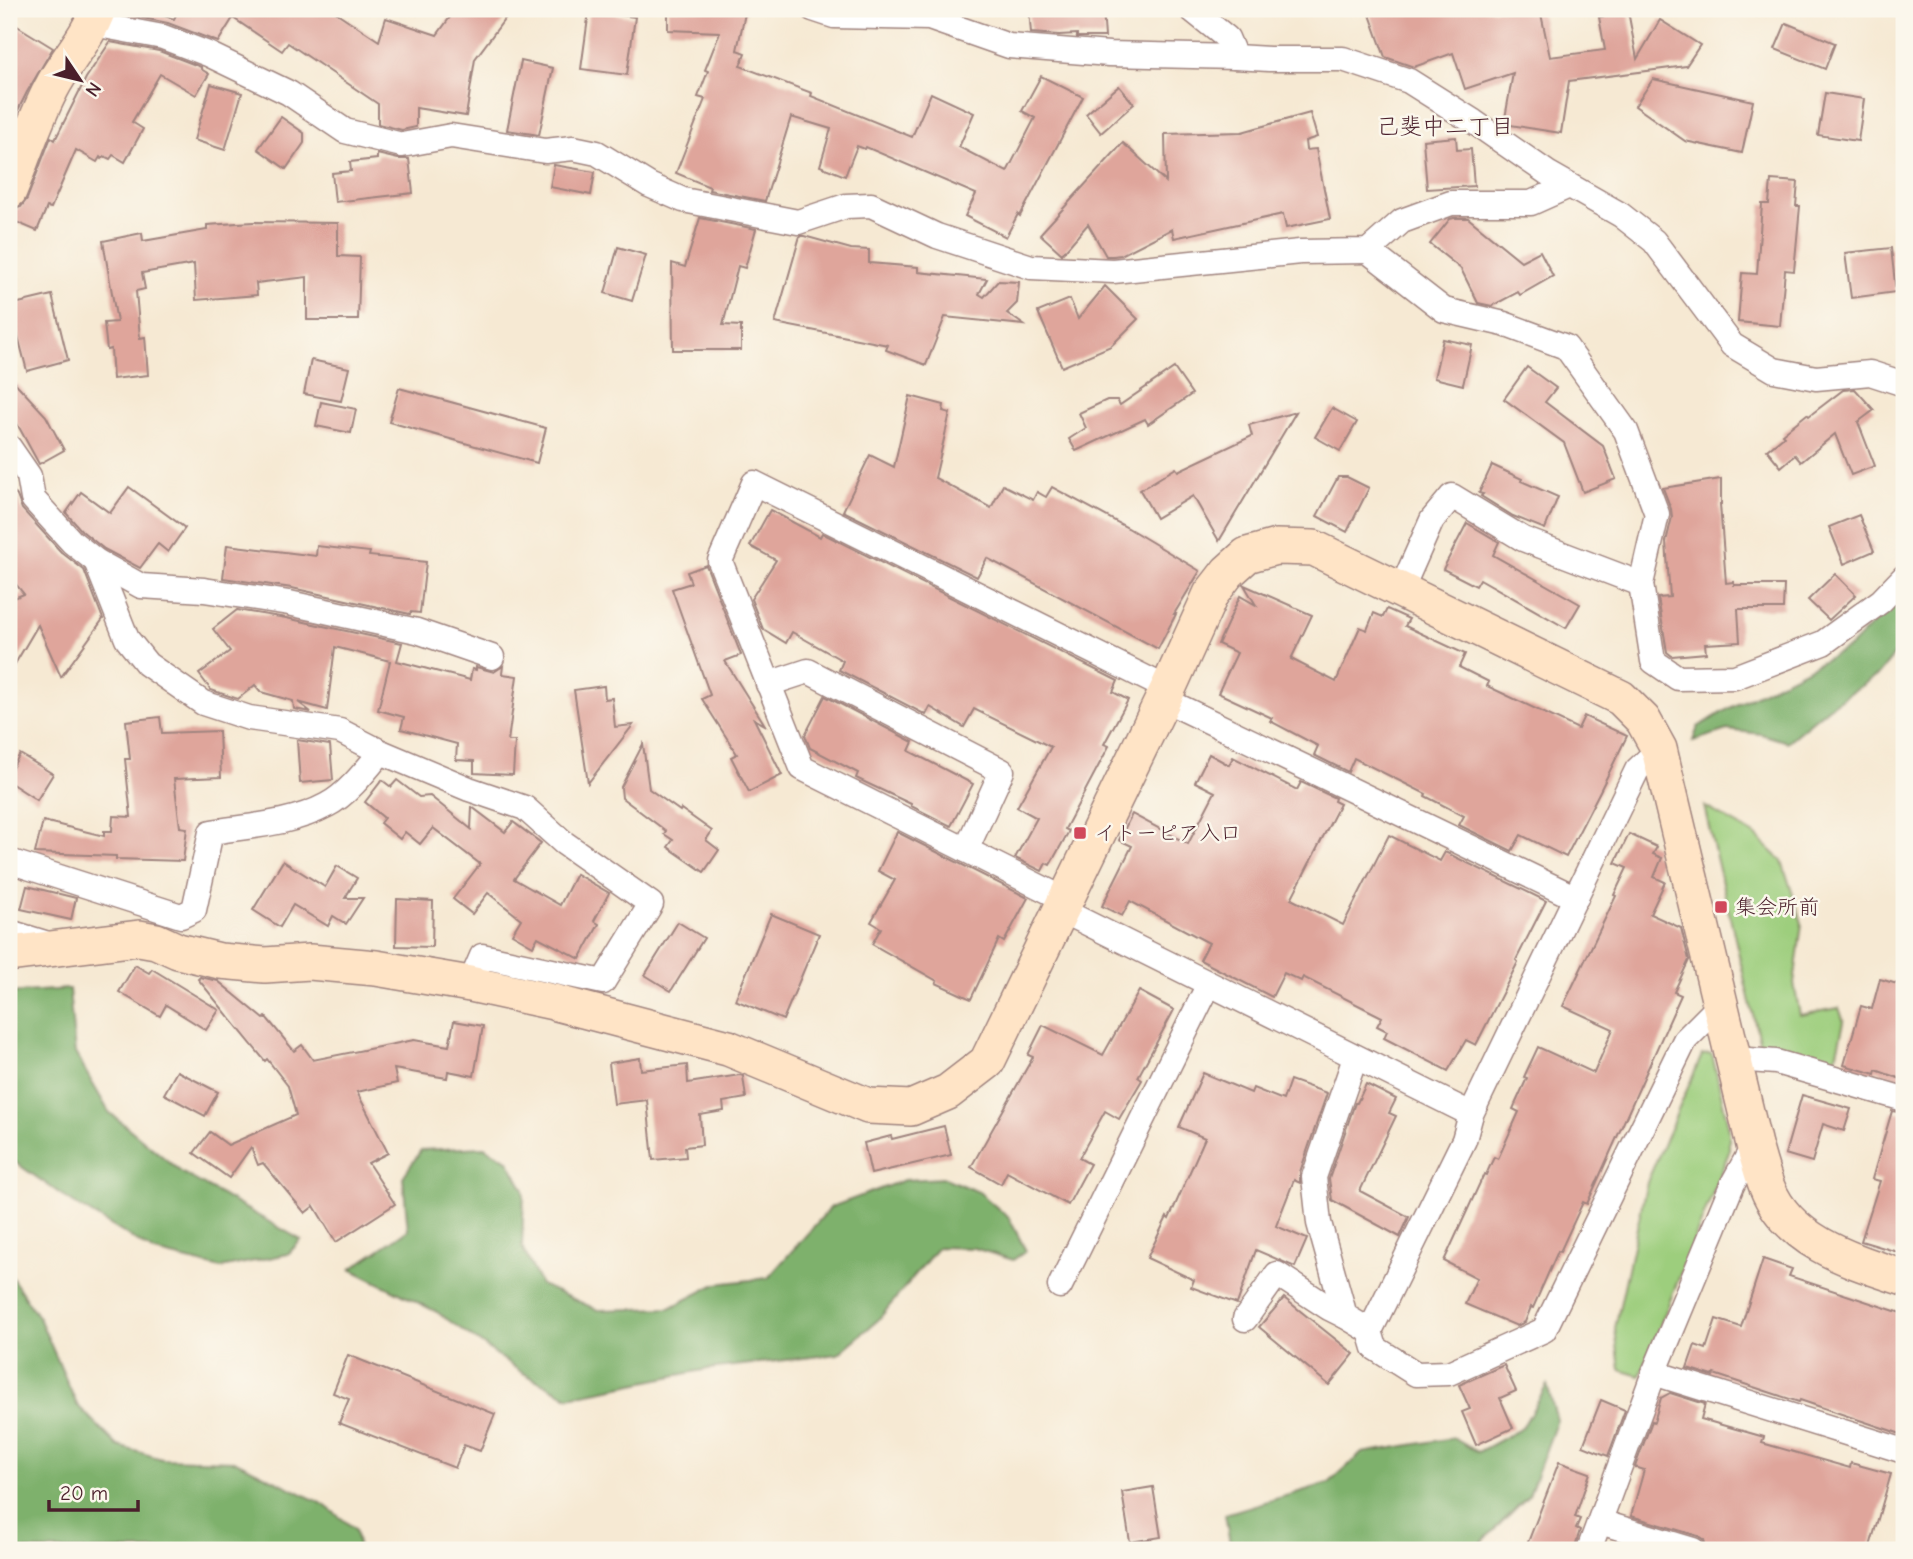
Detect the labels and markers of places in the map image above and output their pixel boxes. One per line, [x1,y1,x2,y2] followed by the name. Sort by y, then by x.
[1094,821,1241,845] place label: イトーピア入口
[1072,825,1088,841] marker: イトーピア入口
[1735,895,1819,919] place label: 集会所前
[1713,899,1729,915] marker: 集会所前

